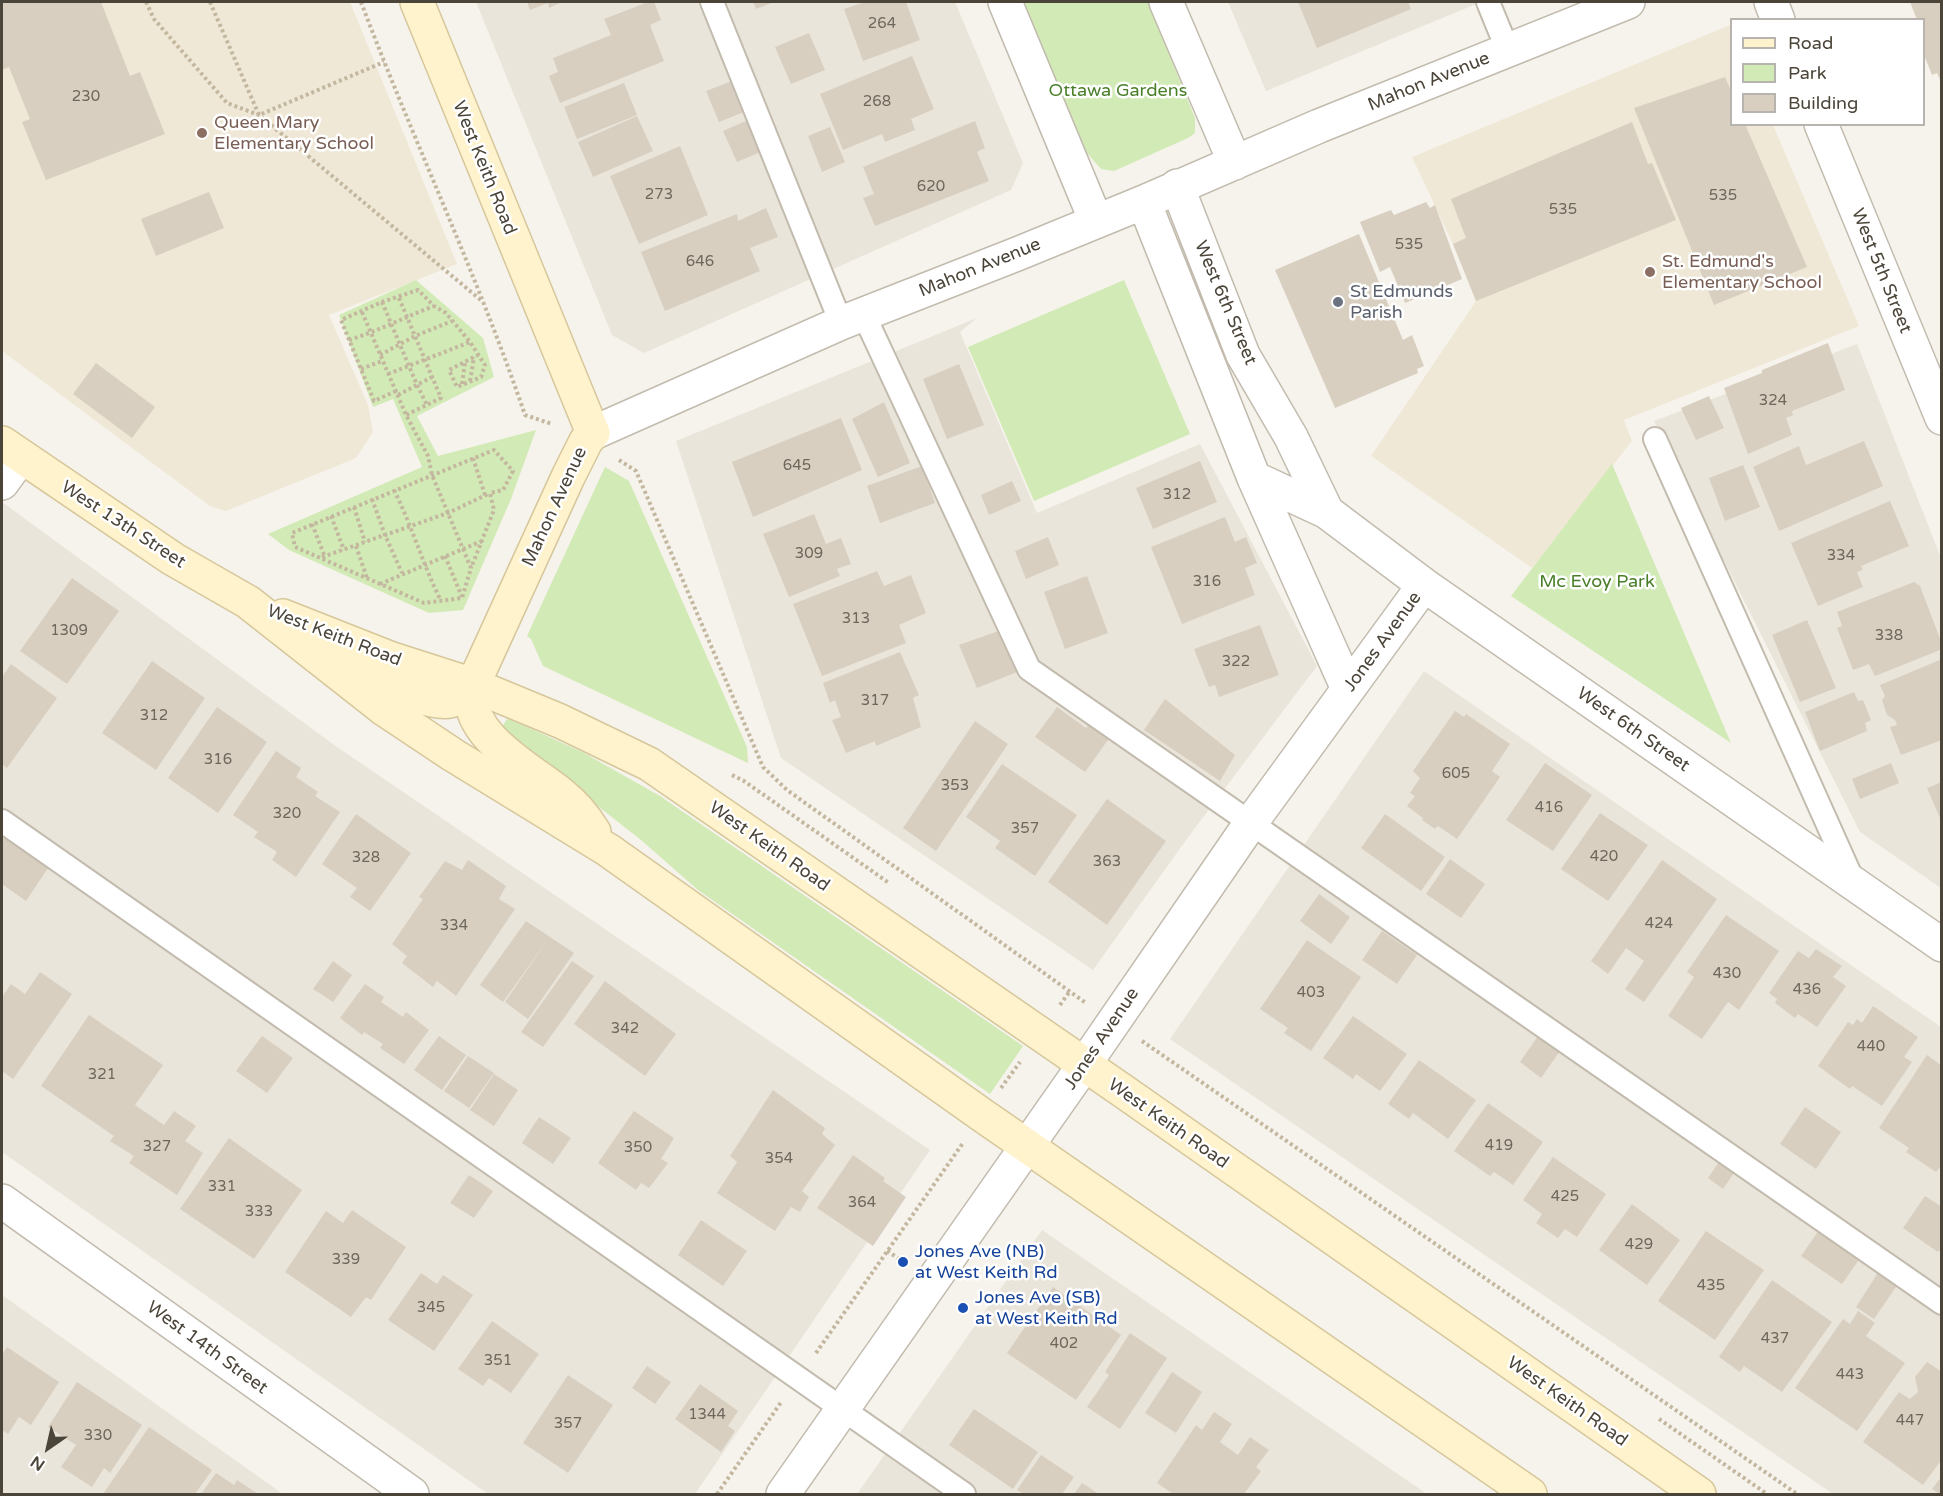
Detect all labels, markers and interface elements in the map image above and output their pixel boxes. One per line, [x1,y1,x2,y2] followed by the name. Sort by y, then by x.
[868,15,896,33] house number: 264
[1730,18,1925,126] legend
[1788,32,1833,54] text: Road
[1365,48,1493,116] street label: Mahon Avenue
[1788,62,1826,84] text: Park
[1049,80,1187,102] park label: Ottawa Gardens
[72,88,100,106] house number: 230
[1788,92,1858,114] text: Building
[863,93,891,111] house number: 268
[447,98,521,238] street label: West Keith Road
[214,112,374,154] place label: Queen Mary Elementary School
[195,126,209,140] marker: Queen Mary Elementary School
[917,178,945,196] house number: 620
[645,186,673,204] house number: 273
[1709,187,1737,205] house number: 535
[1549,201,1577,219] house number: 535
[1846,205,1916,337] street label: West 5th Street
[916,234,1044,302] street label: Mahon Avenue
[1395,236,1423,254] house number: 535
[1189,238,1261,368] street label: West 6th Street
[1662,251,1822,294] place label: St. Edmund's Elementary School
[686,253,714,271] house number: 646
[1643,265,1657,279] marker: St. Edmund's Elementary School
[1350,281,1453,324] place label: St Edmunds Parish
[1331,295,1345,309] marker: St Edmunds Parish
[1759,392,1787,410] house number: 324
[518,444,592,570] street label: Mahon Avenue
[783,457,811,475] house number: 645
[57,477,189,573] street label: West 13th Street
[1163,486,1191,504] house number: 312
[795,545,823,563] house number: 309
[1827,547,1855,565] house number: 334
[1539,571,1655,593] park label: Mc Evoy Park
[1193,573,1221,591] house number: 316
[1340,588,1426,696] street label: Jones Avenue
[264,600,404,672] street label: West Keith Road
[842,610,870,628] house number: 313
[50,622,88,640] house number: 1309
[1875,627,1903,645] house number: 338
[1222,653,1250,671] house number: 322
[1572,683,1694,777] street label: West 6th Street
[861,692,889,710] house number: 317
[140,707,168,725] house number: 312
[204,751,232,769] house number: 316
[1442,765,1470,783] house number: 605
[941,777,969,795] house number: 353
[705,797,833,897] street label: West Keith Road
[1535,799,1563,817] house number: 416
[273,805,301,823] house number: 320
[1011,820,1039,838] house number: 357
[1590,848,1618,866] house number: 420
[352,849,380,867] house number: 328
[1093,853,1121,871] house number: 363
[1645,915,1673,933] house number: 424
[440,917,468,935] house number: 334
[1713,965,1741,983] house number: 430
[1793,981,1821,999] house number: 436
[1060,984,1144,1094] street label: Jones Avenue
[1297,984,1325,1002] house number: 403
[611,1020,639,1038] house number: 342
[1857,1038,1885,1056] house number: 440
[88,1066,116,1084] house number: 321
[1104,1074,1232,1174] street label: West Keith Road
[1485,1137,1513,1155] house number: 419
[143,1138,171,1156] house number: 327
[624,1139,652,1157] house number: 350
[765,1150,793,1168] house number: 354
[208,1178,236,1196] house number: 331
[1551,1188,1579,1206] house number: 425
[848,1194,876,1212] house number: 364
[245,1203,273,1221] house number: 333
[1625,1236,1653,1254] house number: 429
[915,1241,1058,1284] place label: Jones Ave (NB) at West Keith Rd
[332,1251,360,1269] house number: 339
[896,1255,910,1269] marker: Jones Ave (NB) at West Keith Rd
[1697,1277,1725,1295] house number: 435
[975,1287,1118,1330] place label: Jones Ave (SB) at West Keith Rd
[142,1297,272,1399] street label: West 14th Street
[417,1299,445,1317] house number: 345
[956,1301,970,1315] marker: Jones Ave (SB) at West Keith Rd
[1761,1330,1789,1348] house number: 437
[1050,1335,1078,1353] house number: 402
[484,1352,512,1370] house number: 351
[1503,1352,1631,1452] street label: West Keith Road
[1836,1366,1864,1384] house number: 443
[688,1406,726,1424] house number: 1344
[1896,1412,1924,1430] house number: 447
[554,1415,582,1433] house number: 357
[18,1418,78,1478] north arrow
[84,1427,112,1445] house number: 330
[27,1451,49,1475] text: N

